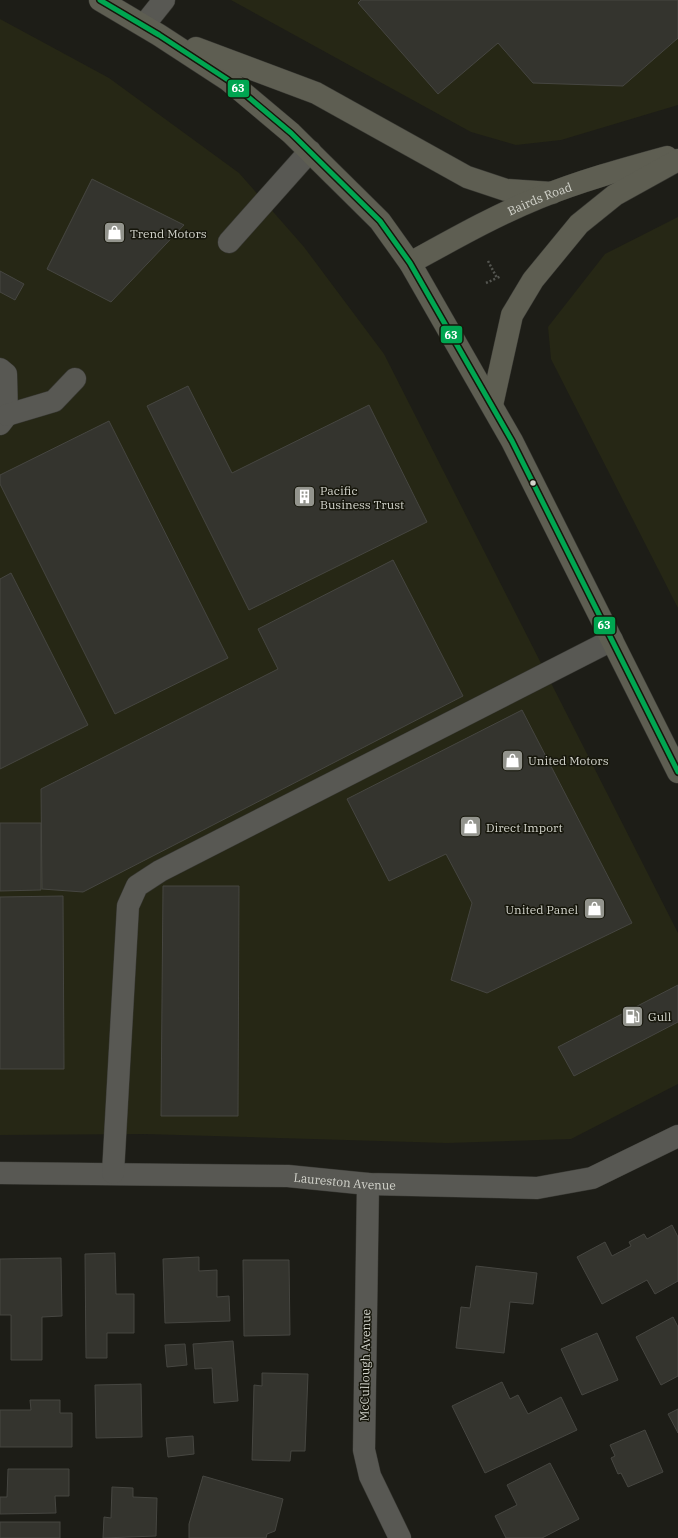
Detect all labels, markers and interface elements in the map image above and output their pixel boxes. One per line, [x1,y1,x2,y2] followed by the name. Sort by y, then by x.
[227,79,250,98] line badge: 63
[231,81,245,95] text: 63
[505,178,574,218] street label: Bairds Road
[101,220,127,246] shop icon: Trend Motors
[130,226,207,241] place label: Trend Motors
[440,325,463,344] line badge: 63
[444,328,458,342] text: 63
[528,478,538,488] unlabelled marker
[320,483,404,512] place label: Pacific Business Trust
[291,484,317,510] building icon: Pacific Business Trust
[593,616,616,635] line badge: 63
[597,618,611,632] text: 63
[500,747,526,773] shop icon: United Motors
[528,753,609,768] place label: United Motors
[458,814,484,840] shop icon: Direct Import
[486,820,563,835] place label: Direct Import
[581,896,607,922] shop icon: United Panel
[505,902,578,917] place label: United Panel
[619,1003,645,1029] fuel station icon: Gull
[648,1009,672,1024] place label: Gull
[293,1169,396,1192] street label: Laureston Avenue
[357,1309,373,1421] street label: McCullough Avenue

